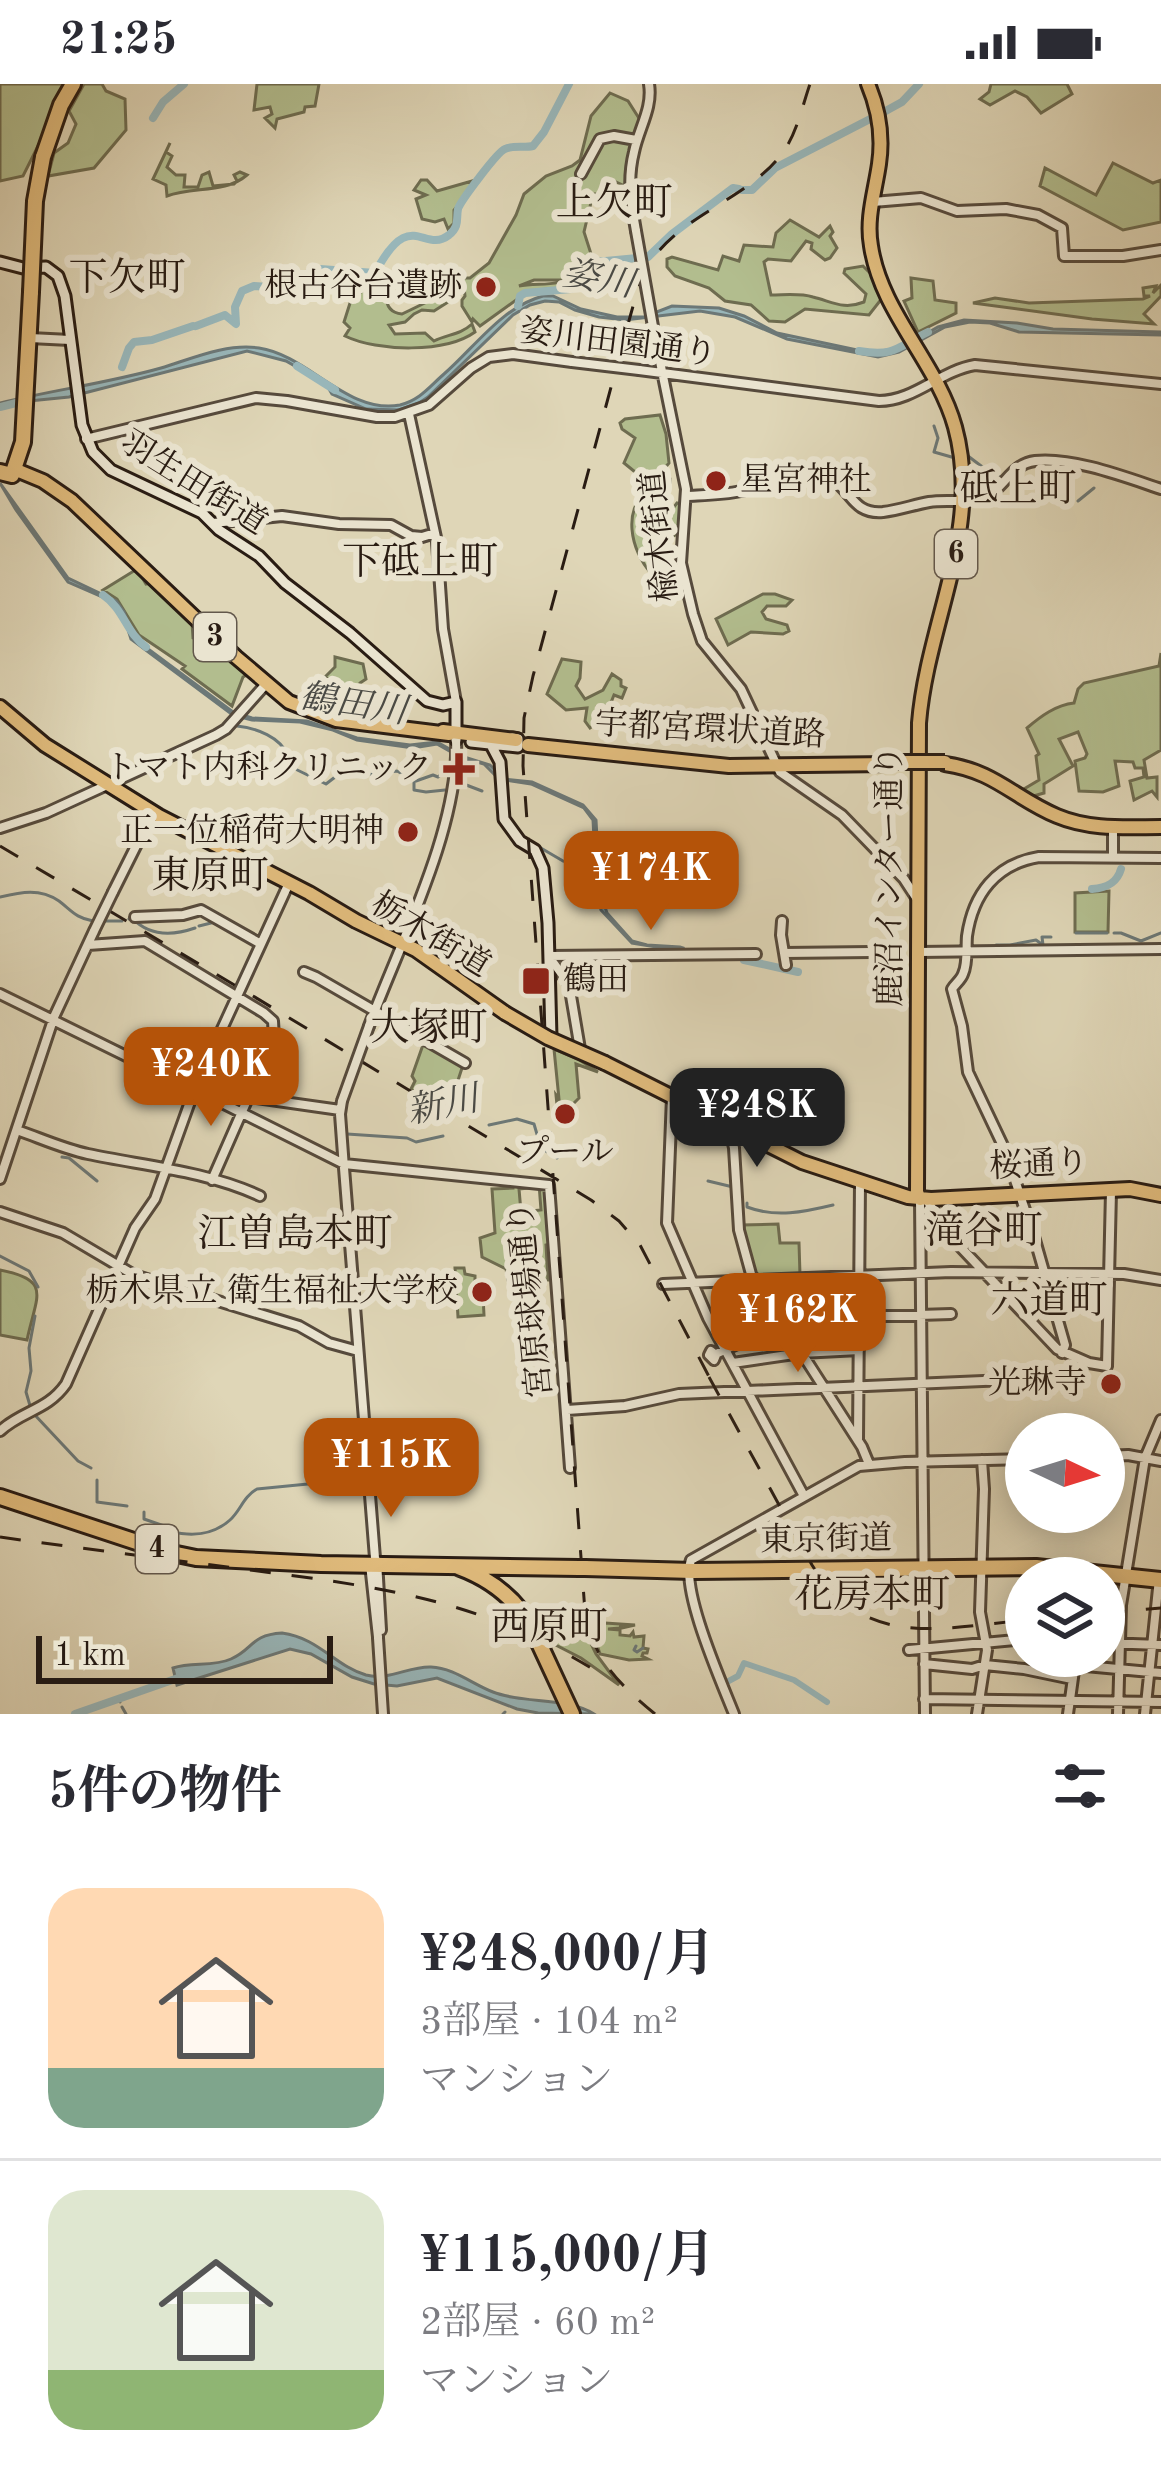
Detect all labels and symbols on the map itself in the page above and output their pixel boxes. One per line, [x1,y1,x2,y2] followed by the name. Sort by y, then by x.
[555,182,673,224] district label: 上欠町
[559,253,641,306] water label: 姿川
[68,257,186,299] district label: 下欠町
[264,268,462,304] place label: 根古谷台遺跡
[473,274,499,300] marker: 根古谷台遺跡
[518,313,719,372] street label: 姿川田園通り
[114,424,273,542] street label: 羽生田街道
[740,462,872,498] place label: 星宮神社
[703,468,729,494] marker: 星宮神社
[959,468,1077,510] district label: 砥上町
[635,469,684,604] street label: 楡木街道
[935,530,977,578] road number: 6
[342,541,498,583] district label: 下砥上町
[194,613,236,661] road number: 3
[297,677,413,732] water label: 鶴田川
[594,705,826,754] street label: 宇都宮環状道路
[872,745,908,1007] street label: 鹿沼インター通り
[104,750,432,786] place label: トマト内科クリニック
[443,753,475,785] marker: トマト内科クリニック
[120,813,384,849] place label: 正一位稲荷大明神
[395,819,421,845] marker: 正一位稲荷大明神
[567,831,735,933] pin: ¥174K
[151,855,269,897] district label: 東原町
[365,885,497,984] street label: 栃木街道
[563,962,629,998] place label: 鶴田
[520,965,552,997] marker: 鶴田
[370,1007,488,1049] district label: 大塚町
[127,1027,295,1129] pin: ¥240K
[673,1068,841,1170] pin: ¥248K
[403,1078,486,1132] water label: 新川
[552,1101,578,1127] marker: プール
[516,1135,614,1170] place label: プール
[989,1144,1089,1185] street label: 桜通り
[502,1199,559,1399] street label: 宮原球場通り
[925,1210,1043,1252] district label: 滝谷町
[197,1213,393,1255] district label: 江曽島本町
[86,1273,458,1309] place label: 栃木県立 衛生福祉大学校
[714,1273,882,1375] pin: ¥162K
[469,1279,495,1305] marker: 栃木県立 衛生福祉大学校
[990,1280,1108,1322] district label: 六道町
[988,1365,1087,1401] place label: 光琳寺
[1098,1371,1124,1397] marker: 光琳寺
[1005,1413,1125,1533] north arrow
[307,1418,475,1520] pin: ¥115K
[760,1520,892,1559] street label: 東京街道
[136,1525,178,1573] road number: 4
[794,1574,950,1616] district label: 花房本町
[490,1606,608,1648] district label: 西原町
[36,1630,333,1683] scale bar

